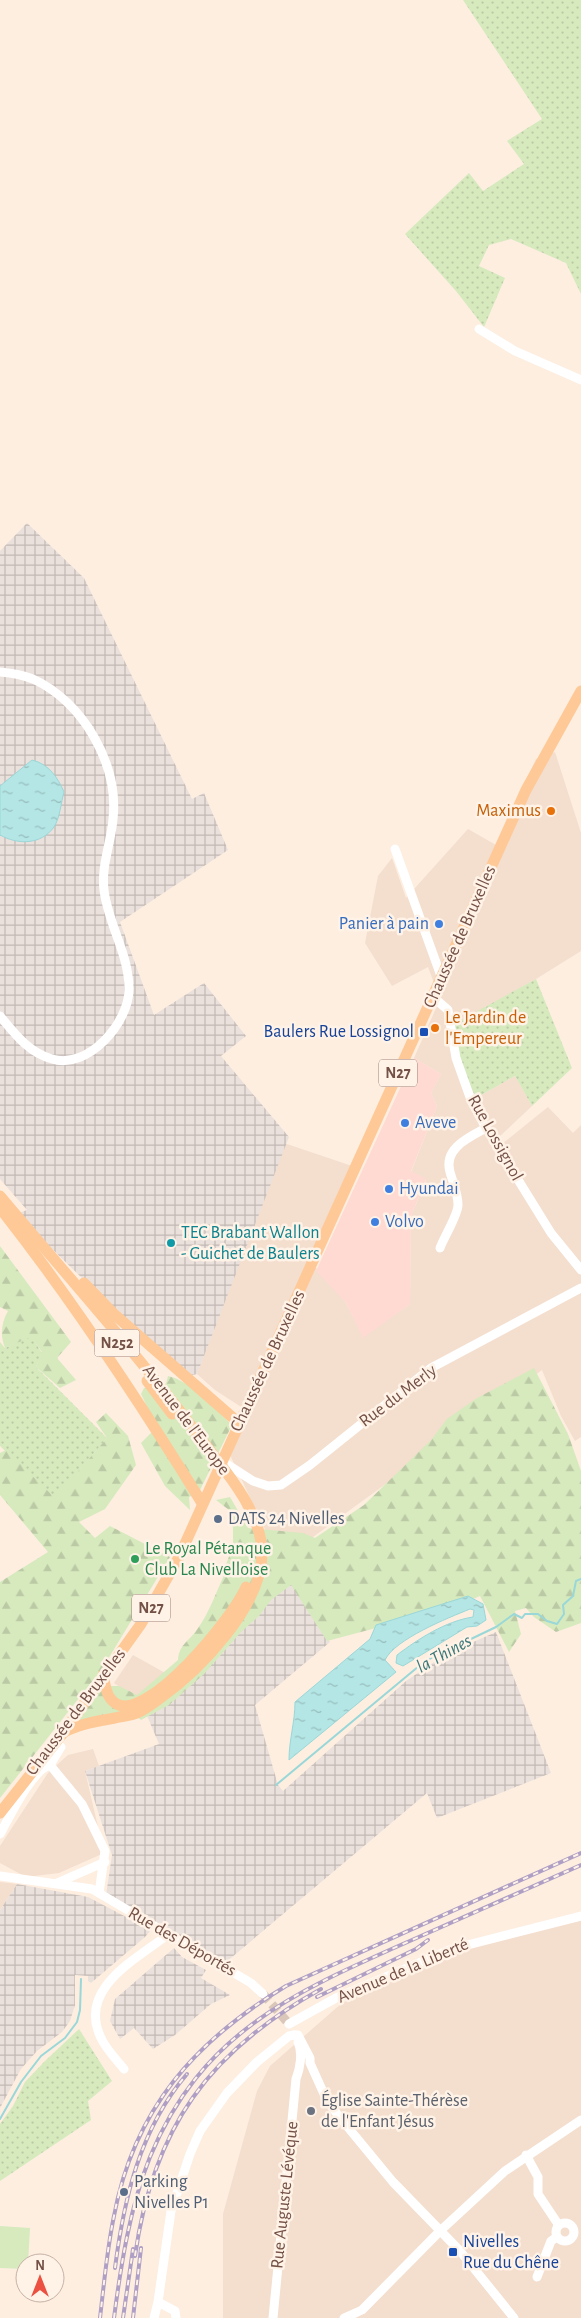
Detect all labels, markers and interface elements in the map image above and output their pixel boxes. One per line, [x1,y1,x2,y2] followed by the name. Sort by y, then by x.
[476,802,541,820] place label: Maximus
[545,805,557,817] marker: Maximus
[420,863,500,1011] street label: Chaussée de Bruxelles
[339,915,429,933] place label: Panier à pain
[433,918,445,930] marker: Panier à pain
[445,1009,526,1048] place label: Le Jardin de l'Empereur
[429,1022,441,1034] marker: Le Jardin de l'Empereur
[264,1023,414,1041] place label: Baulers Rue Lossignol
[418,1026,430,1038] marker: Baulers Rue Lossignol
[379,1060,417,1086] road number: N27
[464,1092,526,1184] street label: Rue Lossignol
[415,1114,456,1132] place label: Aveve
[399,1117,411,1129] marker: Aveve
[399,1180,459,1198] place label: Hyundai
[383,1183,395,1195] marker: Hyundai
[385,1213,424,1231] place label: Volvo
[369,1216,381,1228] marker: Volvo
[181,1224,320,1263] place label: TEC Brabant Wallon - Guichet de Baulers
[165,1237,177,1249] marker: TEC Brabant Wallon - Guichet de Baulers
[227,1287,309,1435] street label: Chaussée de Bruxelles
[94,1330,140,1356] road number: N252
[356,1361,440,1431] street label: Rue du Merly
[139,1362,233,1478] street label: Avenue de l'Europe
[228,1510,345,1528] place label: DATS 24 Nivelles
[212,1513,224,1525] marker: DATS 24 Nivelles
[145,1540,271,1579] place label: Le Royal Pétanque Club La Nivelloise
[129,1553,141,1565] marker: Le Royal Pétanque Club La Nivelloise
[132,1595,170,1622] road number: N27
[413,1631,475,1677] water label: la Thines
[23,1645,129,1779] street label: Chaussée de Bruxelles
[125,1904,239,1980] street label: Rue des Déportés
[335,1935,471,2007] street label: Avenue de la Liberté
[321,2089,468,2131] place label: Église Sainte-Thérèse de l'Enfant Jésus
[305,2105,317,2117] marker: Église Sainte-Thérèse de l'Enfant Jésus
[268,2120,302,2270] street label: Rue Auguste Lévéque
[134,2173,209,2212] place label: Parking Nivelles P1
[118,2186,130,2198] marker: Parking Nivelles P1
[463,2233,559,2272] place label: Nivelles Rue du Chêne
[447,2246,459,2258] marker: Nivelles Rue du Chêne
[15,2253,65,2303] north arrow
[35,2259,45,2273] text: N

